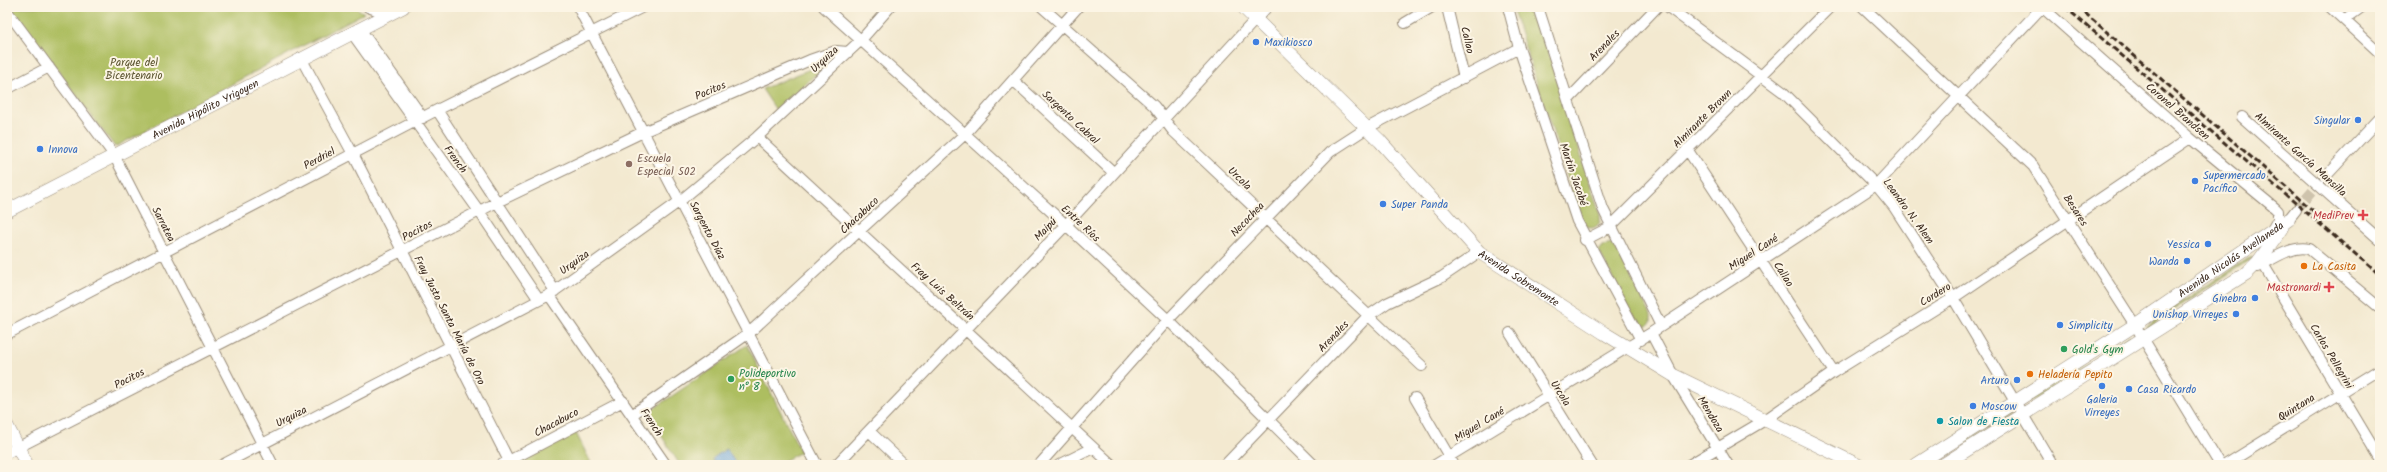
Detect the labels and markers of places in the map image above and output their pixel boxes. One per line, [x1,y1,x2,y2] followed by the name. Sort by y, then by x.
[1264,34,1312,52] place label: Maxikiosco
[1251,37,1261,47] marker: Maxikiosco
[2314,112,2351,130] place label: Singular
[2353,115,2363,125] marker: Singular
[48,141,78,159] place label: Innova
[35,144,45,154] marker: Innova
[637,150,696,181] place label: Escuela Especial 502
[624,159,634,169] marker: Escuela Especial 502
[2203,167,2266,198] place label: Supermercado Pacífico
[2190,176,2200,186] marker: Supermercado Pacífico
[1391,196,1448,214] place label: Super Panda
[1378,199,1388,209] marker: Super Panda
[2313,207,2354,225] place label: MediPrev
[2357,209,2369,221] marker: MediPrev
[2167,236,2200,254] place label: Yessica
[2203,239,2213,249] marker: Yessica
[2149,253,2179,271] place label: Wanda
[2182,256,2192,266] marker: Wanda
[2312,258,2356,276] place label: La Casita
[2299,261,2309,271] marker: La Casita
[2267,279,2321,297] place label: Mastronardi
[2324,282,2334,292] marker: Mastronardi
[2212,290,2247,308] place label: Ginebra
[2250,293,2260,303] marker: Ginebra
[2152,306,2228,324] place label: Unishop Virreyes
[2231,309,2241,319] marker: Unishop Virreyes
[2068,317,2114,335] place label: Simplicity
[2055,320,2065,330] marker: Simplicity
[2072,341,2123,359] place label: Gold's Gym
[2059,344,2069,354] marker: Gold's Gym
[739,365,796,396] place label: Polideportivo n° 8
[2038,366,2112,384] place label: Heladería Pepito
[2025,369,2035,379] marker: Heladería Pepito
[1980,372,2009,390] place label: Arturo
[726,374,736,384] marker: Polideportivo n° 8
[2012,375,2022,385] marker: Arturo
[2097,381,2107,391] marker: Galeria Virreyes
[2137,381,2196,399] place label: Casa Ricardo
[2124,384,2134,394] marker: Casa Ricardo
[2084,391,2120,422] place label: Galeria Virreyes
[1981,398,2017,416] place label: Moscow
[1968,401,1978,411] marker: Moscow
[1948,413,2019,431] place label: Salon de Fiesta
[1935,416,1945,426] marker: Salon de Fiesta

